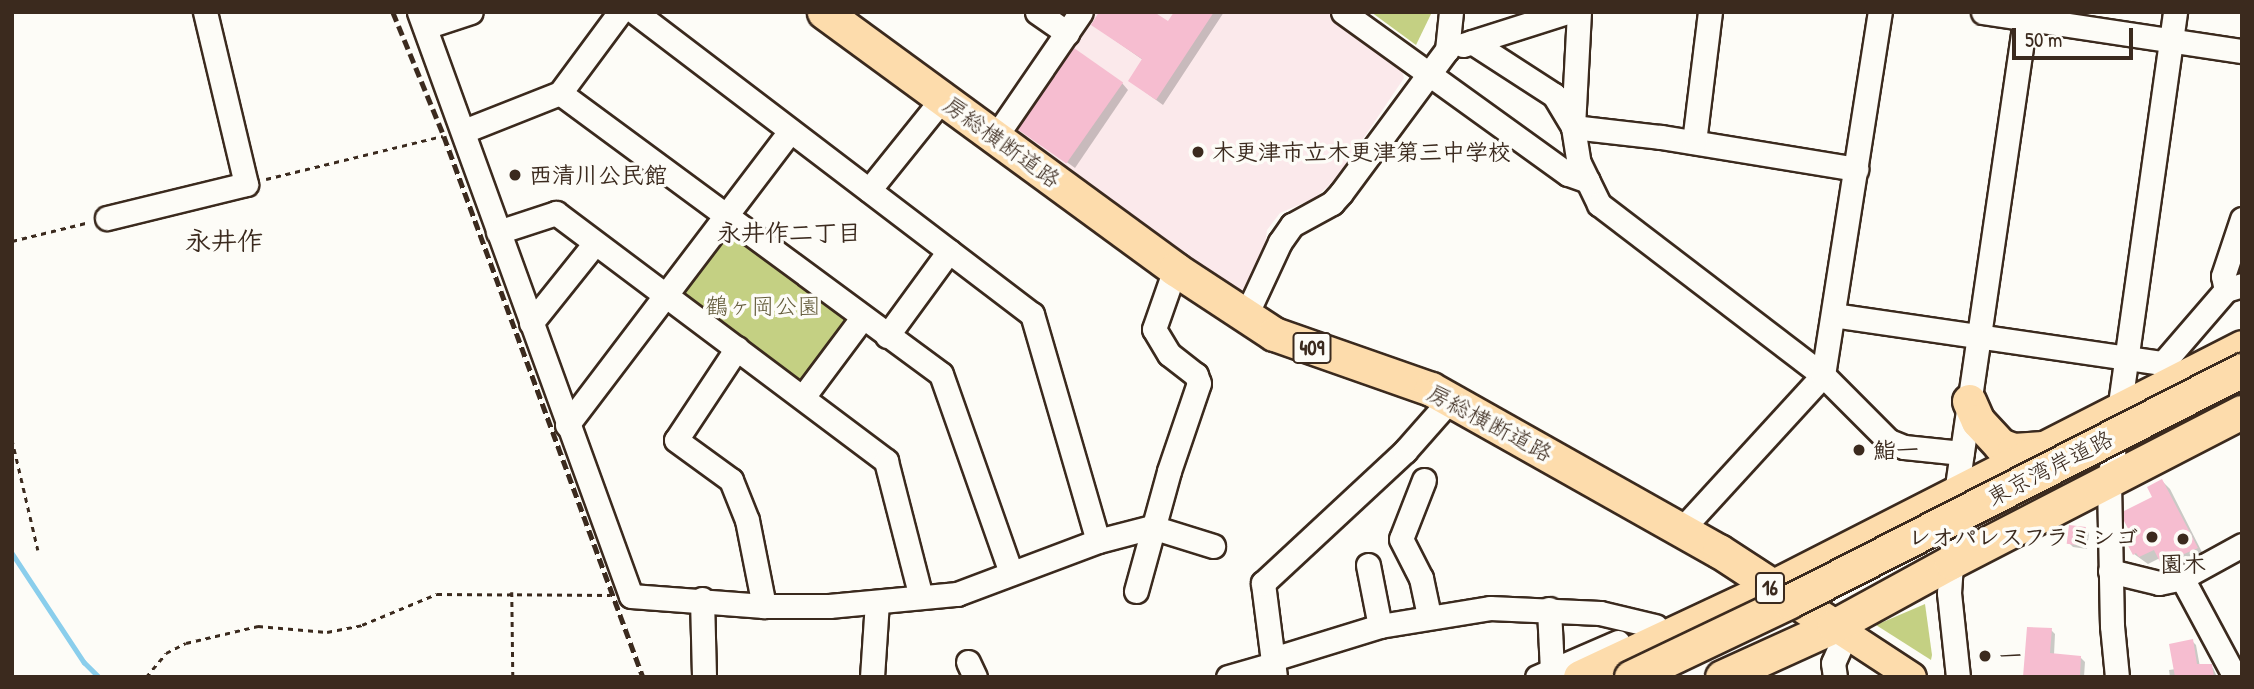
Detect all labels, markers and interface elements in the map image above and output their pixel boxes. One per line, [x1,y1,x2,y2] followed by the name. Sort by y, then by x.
[2016,14,2137,58] scale bar
[2025,25,2062,54] text: 50 m
[938,90,1066,194] street label: 房総横断道路
[1212,138,1511,166] place label: 木更津市立木更津第三中学校
[1190,144,1206,160] marker: 木更津市立木更津第三中学校
[529,161,667,189] place label: 西清川公民館
[507,167,523,183] marker: 西清川公民館
[717,219,861,247] district label: 永井作二丁目
[185,225,263,257] district label: 永井作
[706,292,820,320] park label: 鶴ヶ岡公園
[1291,330,1333,366] road number: 409
[1423,378,1557,468] street label: 房総横断道路
[1982,424,2118,512] street label: 東京湾岸道路
[1873,436,1919,464] place label: 鮨一
[1851,442,1867,458] marker: 鮨一
[1908,523,2138,551] place label: レオパレスフラミンゴ
[2144,529,2160,545] marker: レオパレスフラミンゴ
[2175,531,2191,547] marker: 園木
[2160,550,2206,578] place label: 園木
[1754,570,1786,606] road number: 16
[1999,642,2022,670] place label: 一
[1977,648,1993,664] marker: 一

